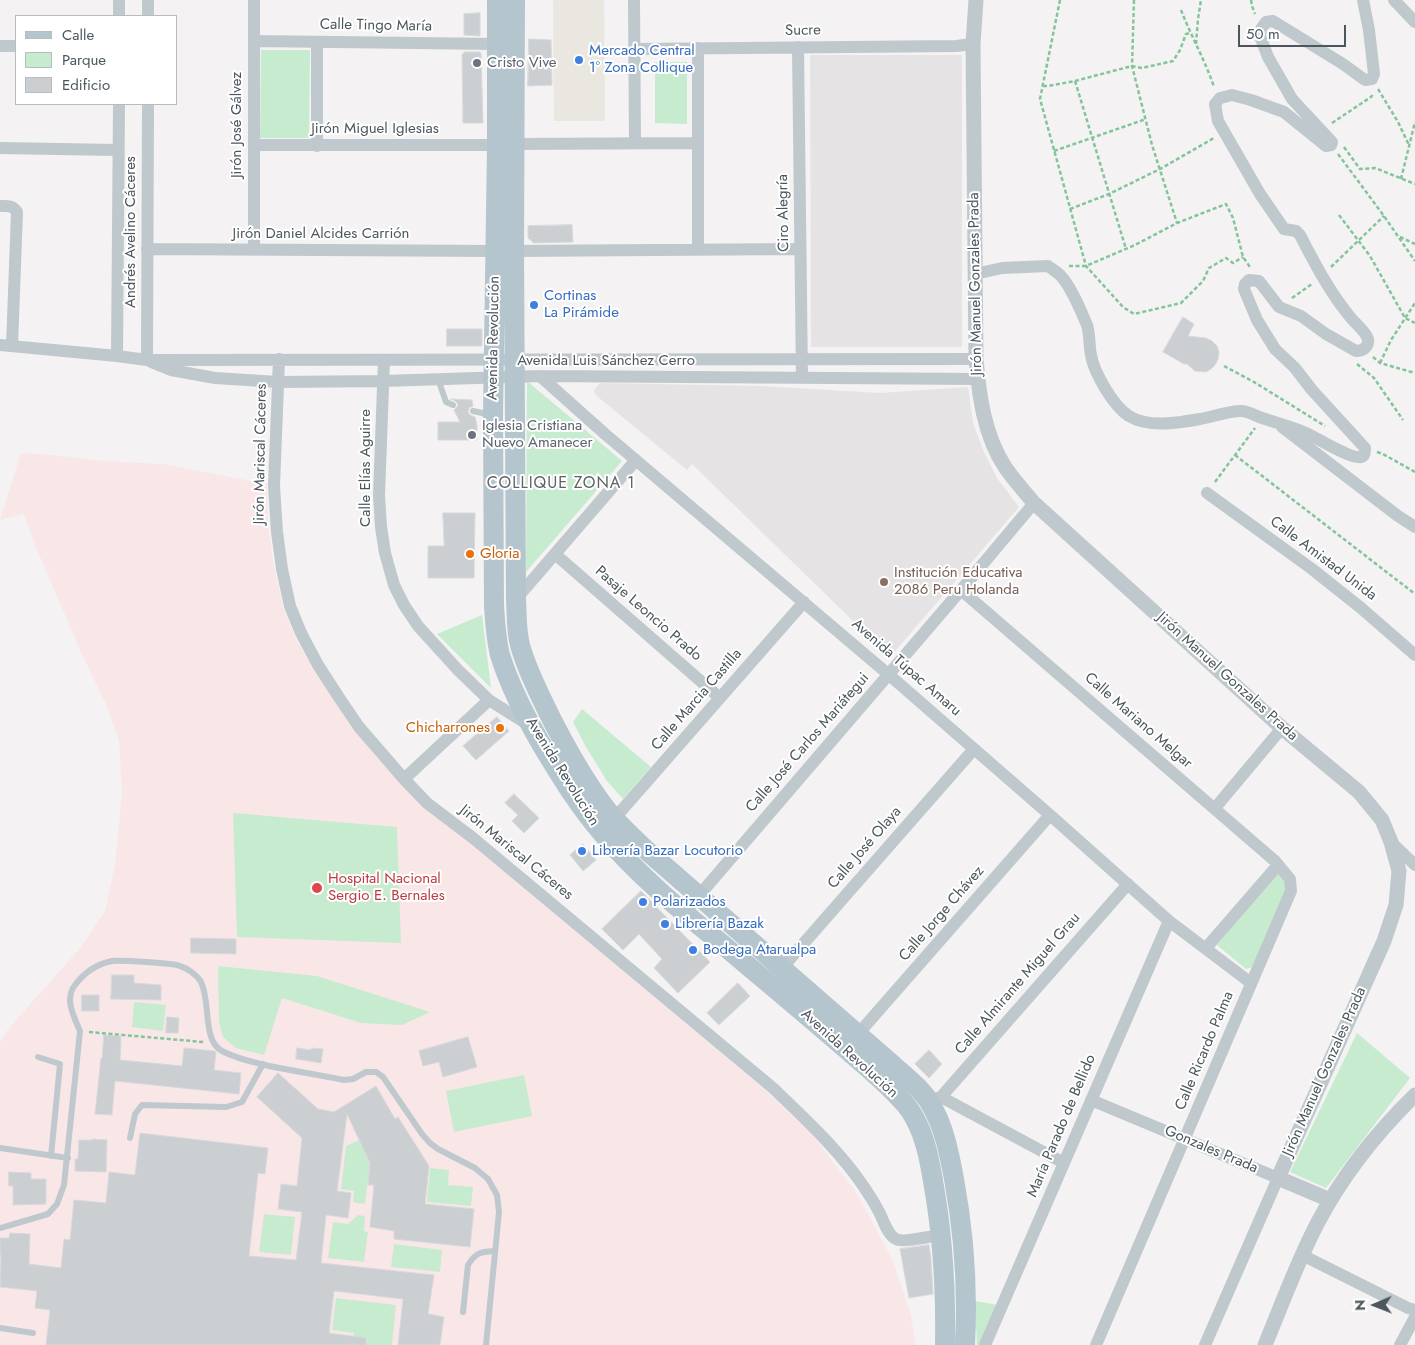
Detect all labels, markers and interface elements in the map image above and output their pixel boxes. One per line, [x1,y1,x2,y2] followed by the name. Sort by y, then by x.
[15,15,178,105] legend
[1240,15,1348,47] scale bar
[320,16,432,36] street label: Calle Tingo María
[785,22,821,40] street label: Sucre
[1246,23,1280,45] text: 50 m
[62,24,94,46] text: Calle
[589,42,695,77] place label: Mercado Central 1° Zona Collique
[62,49,106,71] text: Parque
[487,54,557,72] place label: Cristo Vive
[573,54,585,66] marker: Mercado Central 1° Zona Collique
[471,57,483,69] marker: Cristo Vive
[228,72,246,178] street label: Jirón José Gálvez
[62,74,110,96] text: Edificio
[311,120,439,138] street label: Jirón Miguel Iglesias
[122,156,140,308] street label: Andrés Avelino Cáceres
[774,174,794,252] street label: Ciro Alegría
[965,192,987,376] street label: Jirón Manuel Gonzales Prada
[233,225,409,243] street label: Jirón Daniel Alcides Carrión
[484,276,504,400] street label: Avenida Revolución
[544,287,619,322] place label: Cortinas La Pirámide
[528,299,540,311] marker: Cortinas La Pirámide
[517,352,695,370] street label: Avenida Luis Sánchez Cerro
[251,383,271,525] street label: Jirón Mariscal Cáceres
[357,409,375,527] street label: Calle Elías Aguirre
[482,417,593,452] place label: Iglesia Cristiana Nuevo Amanecer
[466,429,478,441] marker: Iglesia Cristiana Nuevo Amanecer
[485,474,637,494] district label: COLLIQUE ZONA 1
[1266,513,1380,605] street label: Calle Amistad Unida
[480,545,520,563] place label: Gloria
[464,548,476,560] marker: Gloria
[591,563,705,665] street label: Pasaje Leoncio Prado
[894,564,1023,599] place label: Institución Educativa 2086 Peru Holanda
[878,576,890,588] marker: Institución Educativa 2086 Peru Holanda
[1153,609,1301,745] street label: Jirón Manuel Gonzales Prada
[847,615,965,721] street label: Avenida Túpac Amaru
[648,645,746,755] street label: Calle Marcia Castilla
[1080,669,1196,773] street label: Calle Mariano Melgar
[743,670,873,816] street label: Calle José Carlos Mariátegui
[521,715,603,829] street label: Avenida Revolución
[406,719,490,737] place label: Chicharrones
[494,722,506,734] marker: Chicharrones
[456,802,576,904] street label: Jirón Mariscal Cáceres
[824,803,906,893] street label: Calle José Olaya
[592,842,743,860] place label: Librería Bazar Locutorio
[576,845,588,857] marker: Librería Bazar Locutorio
[896,863,988,965] street label: Calle Jorge Chávez
[328,870,445,905] place label: Hospital Nacional Sergio E. Bernales
[310,881,324,895] marker: Hospital Nacional Sergio E. Bernales
[653,893,726,911] place label: Polarizados
[637,896,649,908] marker: Polarizados
[952,910,1084,1058] street label: Calle Almirante Miguel Grau
[675,915,764,933] place label: Librería Bazak
[659,918,671,930] marker: Librería Bazak
[703,941,816,959] place label: Bodega Atarualpa
[687,944,699,956] marker: Bodega Atarualpa
[1279,985,1371,1159] street label: Jirón Manuel Gonzales Prada
[1172,989,1238,1113] street label: Calle Ricardo Palma
[797,1006,901,1102] street label: Avenida Revolución
[1024,1052,1100,1200] street label: María Parado de Bellido
[1162,1122,1260,1178] street label: Gonzales Prada
[1350,1280,1400,1330] north arrow
[1350,1300,1370,1311] text: N

